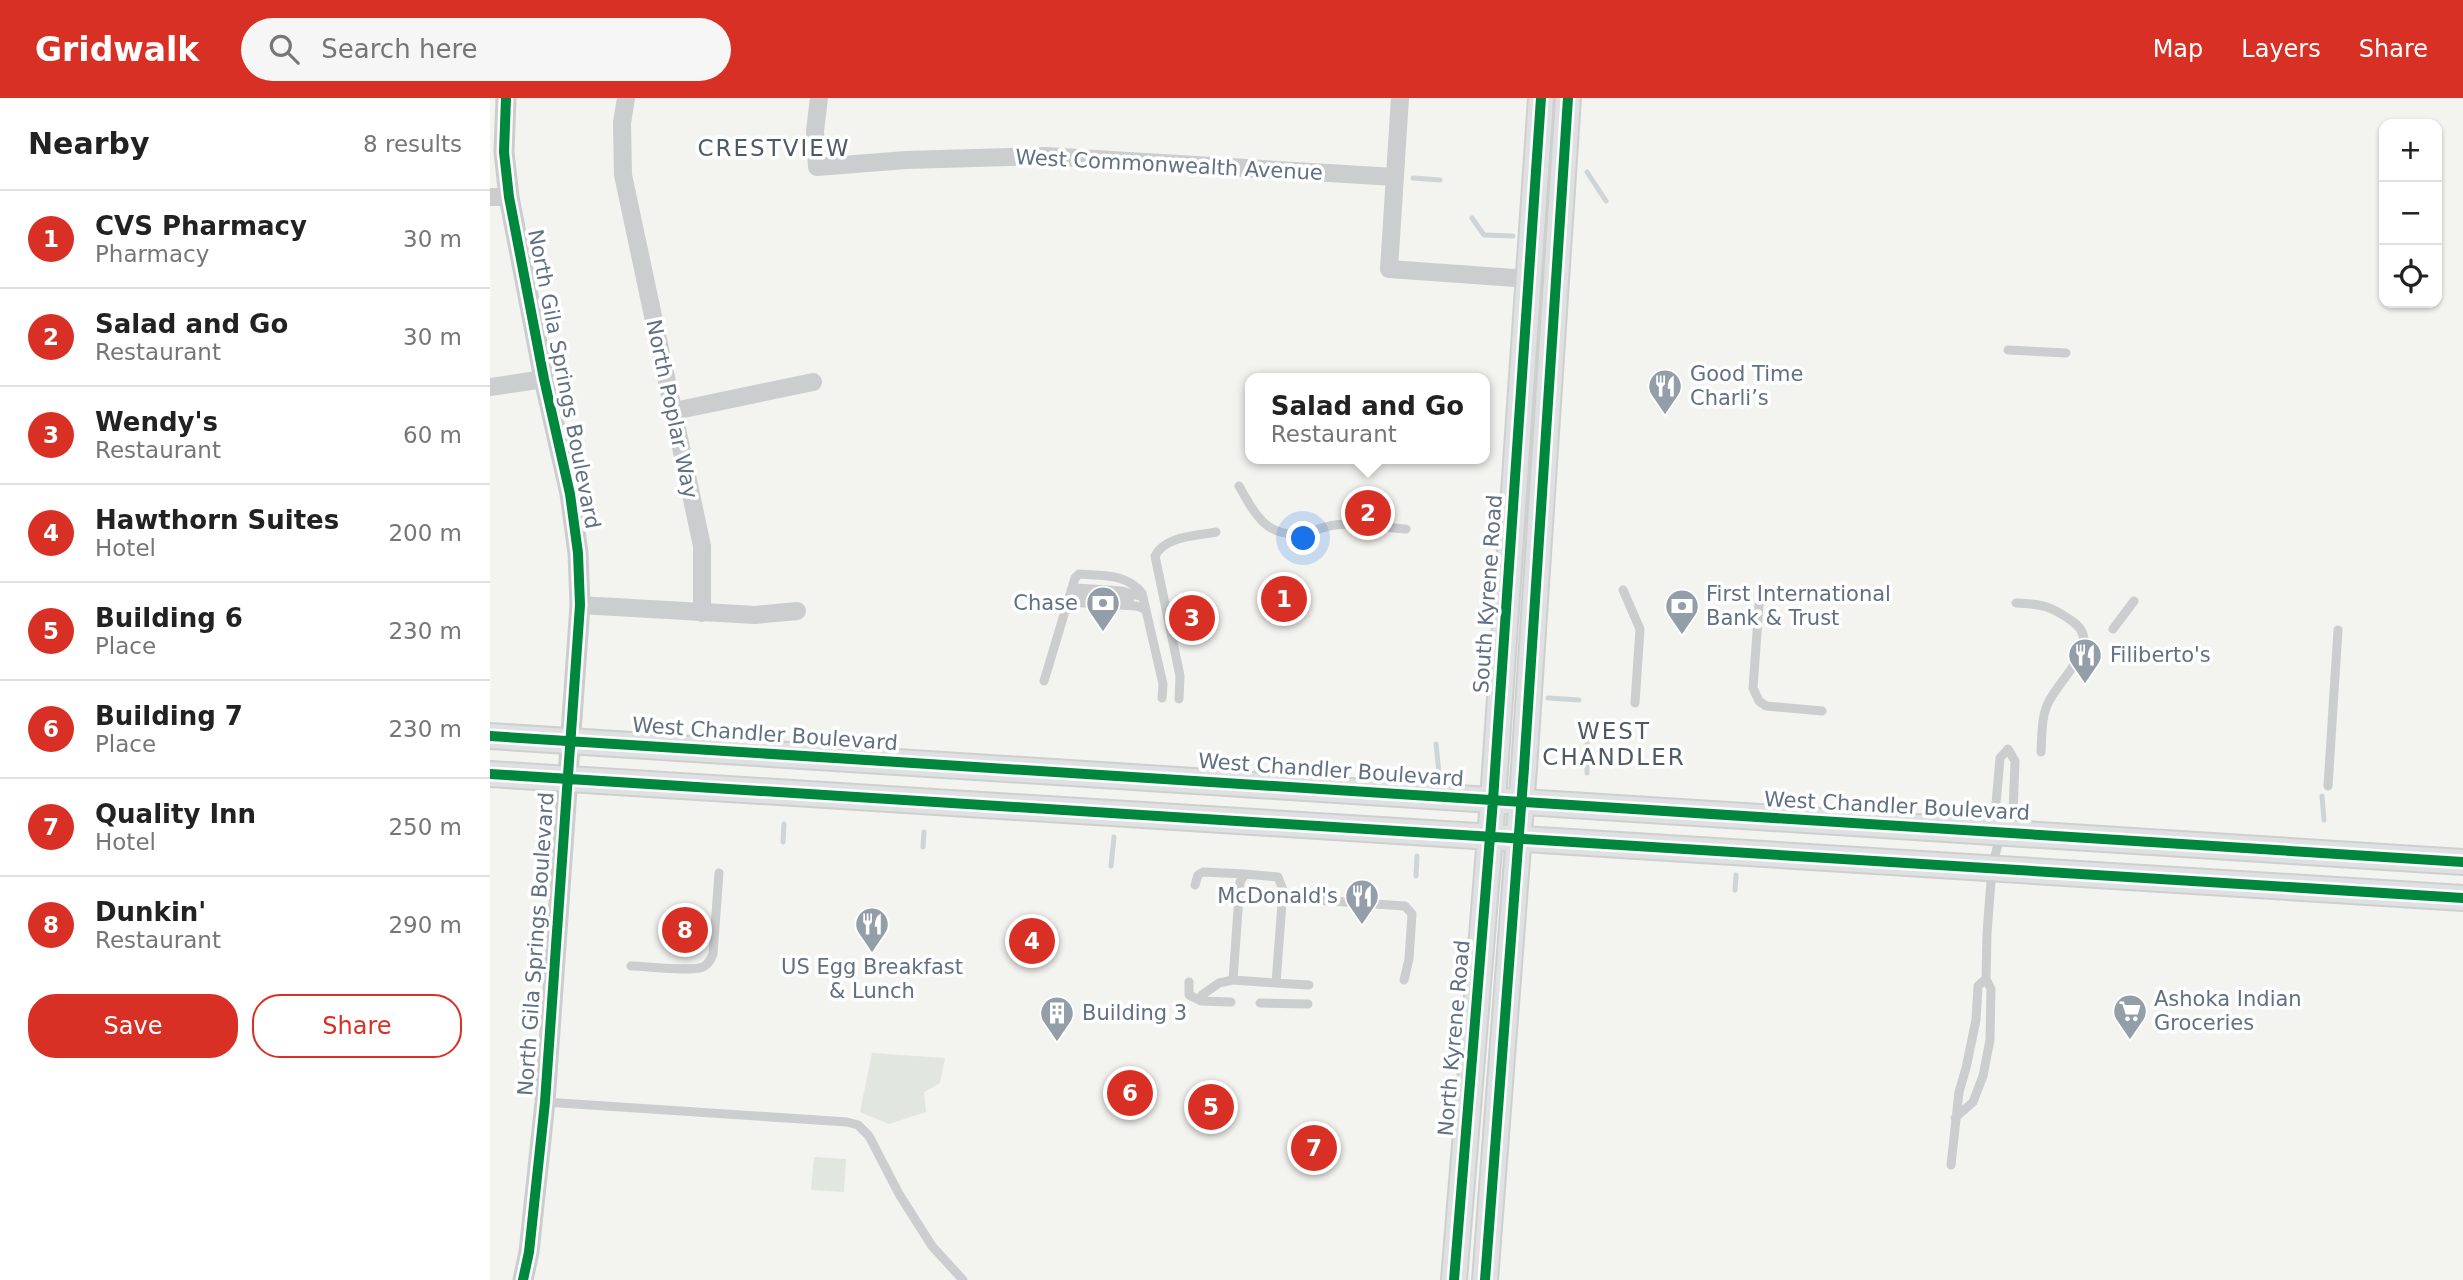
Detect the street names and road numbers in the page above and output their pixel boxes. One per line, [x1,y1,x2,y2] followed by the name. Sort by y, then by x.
[1015,145,1323,185] street label: West Commonwealth Avenue
[523,227,605,531] street label: North Gila Springs Boulevard
[641,317,703,501] street label: North Poplar Way
[1469,494,1507,694] street label: South Kyrene Road
[631,713,899,755] street label: West Chandler Boulevard
[1197,749,1465,791] street label: West Chandler Boulevard
[1764,787,2030,825] street label: West Chandler Boulevard
[513,791,559,1097] street label: North Gila Springs Boulevard
[1433,939,1475,1137] street label: North Kyrene Road

